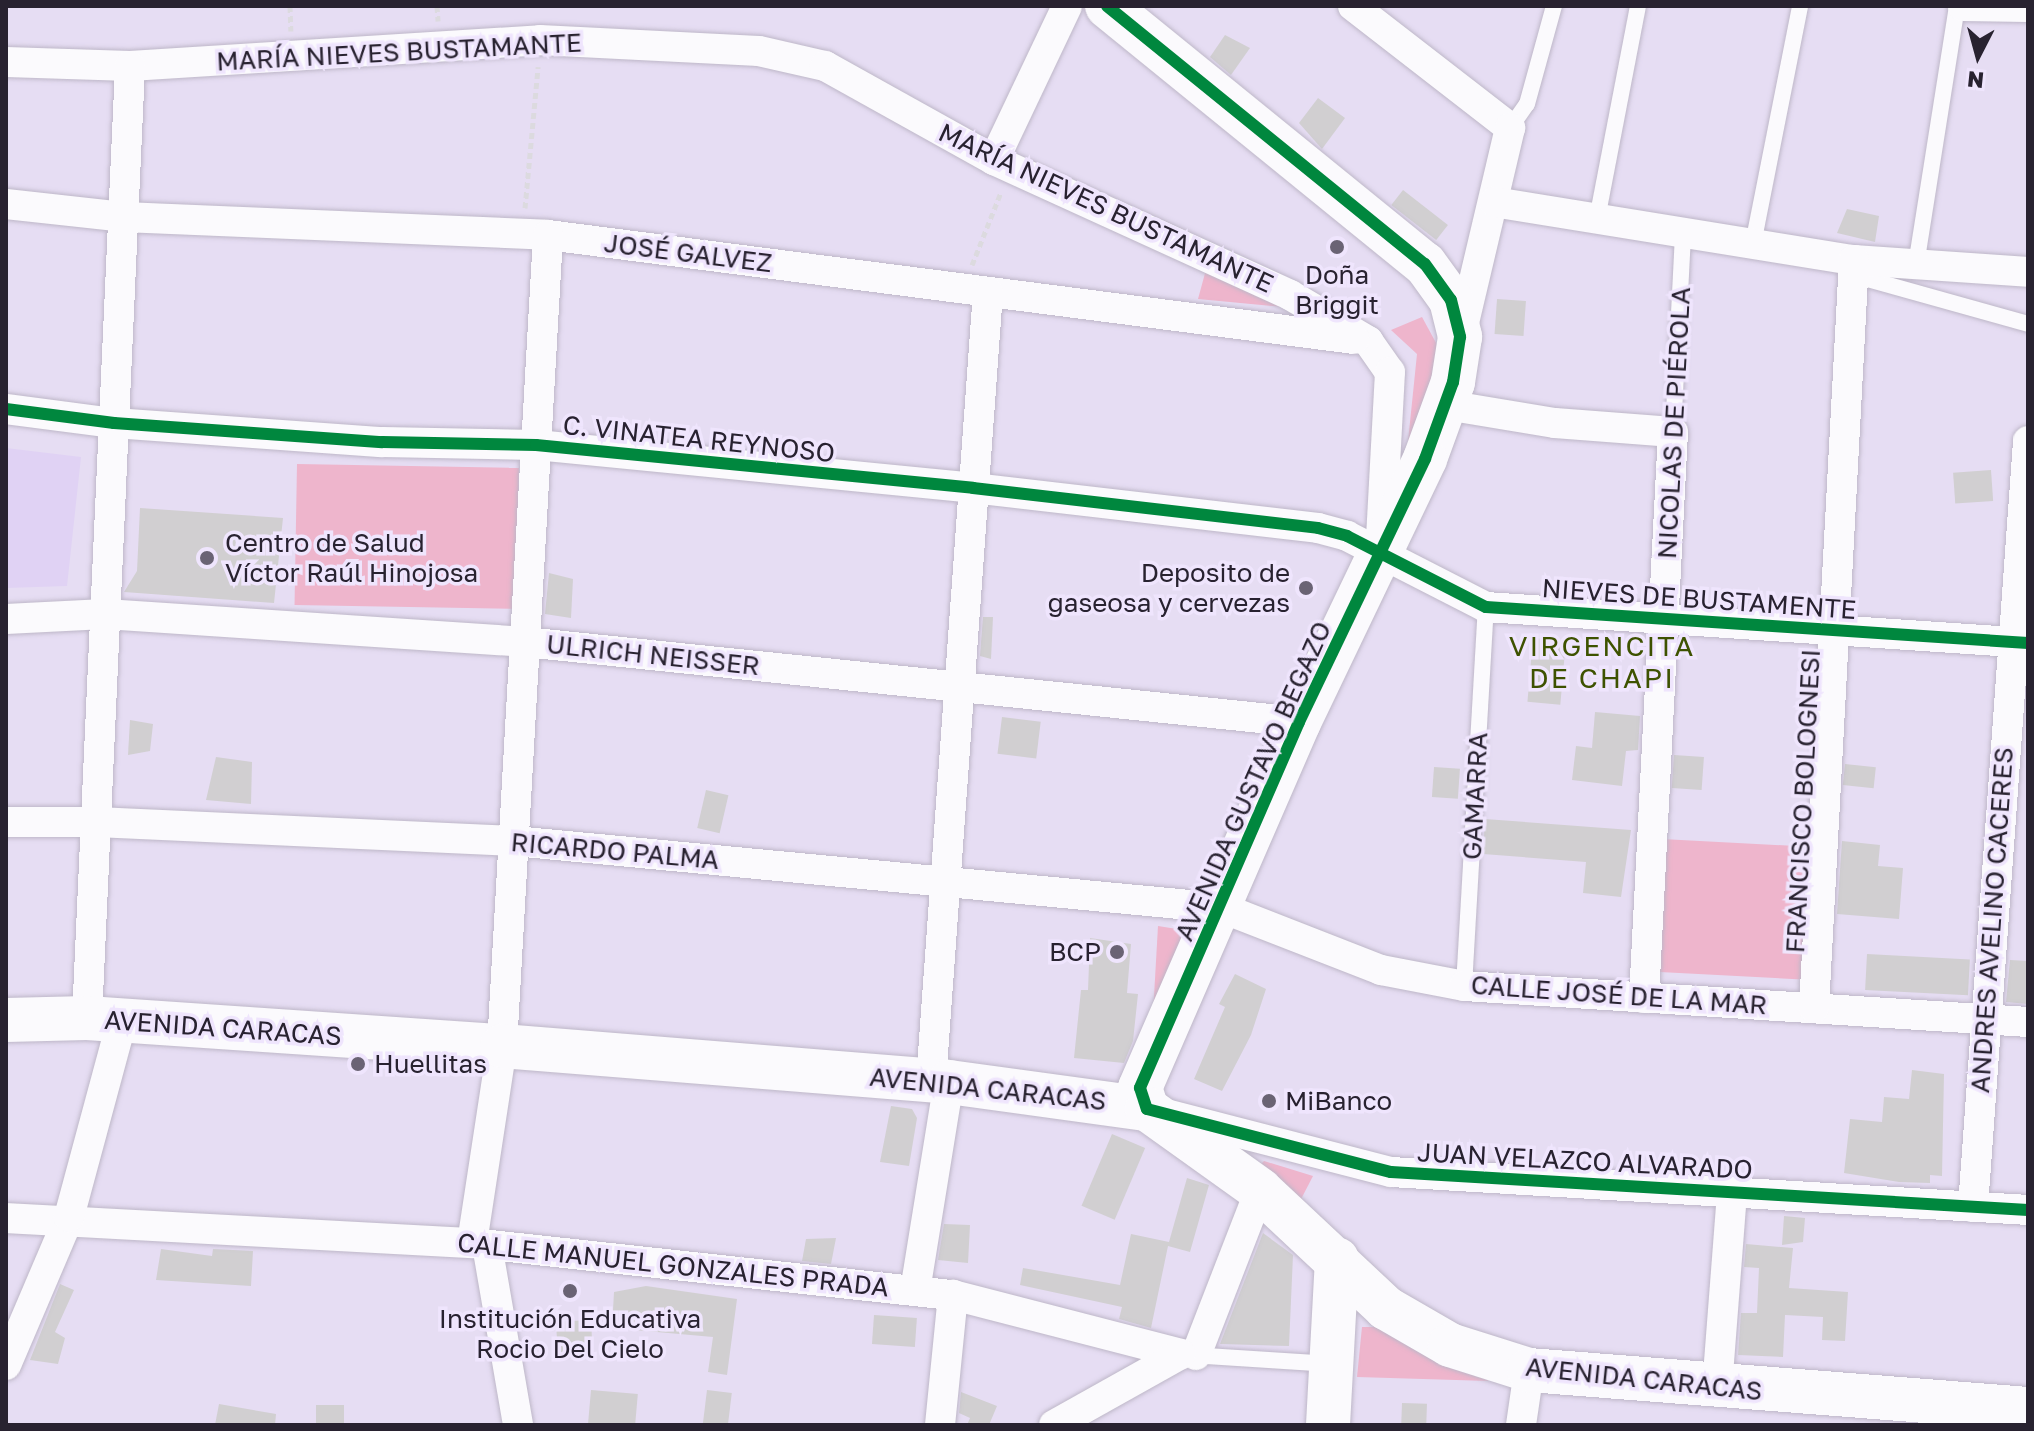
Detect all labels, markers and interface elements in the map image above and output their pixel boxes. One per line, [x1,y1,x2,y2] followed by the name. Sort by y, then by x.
[1938,16,2018,96] north arrow
[216,27,582,77] street label: MARÍA NIEVES BUSTAMANTE
[1966,66,1985,95] text: N
[934,117,1278,299] street label: MARÍA NIEVES BUSTAMANTE
[602,227,774,279] street label: JOSÉ GALVEZ
[1328,238,1346,256] marker: Doña Briggit
[1295,259,1379,320] place label: Doña Briggit
[1651,286,1697,560] street label: NICOLAS DE PIÉROLA
[561,409,837,469] street label: C. VINATEA REYNOSO
[225,527,478,588] place label: Centro de Salud Víctor Raúl Hinojosa
[196,547,218,569] marker: Centro de Salud Víctor Raúl Hinojosa
[1048,557,1290,618] place label: Deposito de gaseosa y cervezas
[1541,572,1857,626] street label: NIEVES DE BUSTAMENTE
[1297,579,1315,597] marker: Deposito de gaseosa y cervezas
[1168,616,1338,946] street label: AVENIDA GUSTAVO BEGAZO
[545,628,761,682] street label: ULRICH NEISSER
[1509,629,1695,695] district label: VIRGENCITA DE CHAPI
[1779,648,1827,954] street label: FRANCISCO BOLOGNESI
[1456,731,1494,861] street label: GAMARRA
[1964,746,2020,1094] street label: ANDRES AVELINO CACERES
[510,826,720,876] street label: RICARDO PALMA
[1049,936,1101,968] place label: BCP
[1108,943,1126,961] marker: BCP
[1470,969,1768,1021] street label: CALLE JOSÉ DE LA MAR
[103,1004,343,1052] street label: AVENIDA CARACAS
[374,1048,487,1080] place label: Huellitas
[349,1055,367,1073] marker: Huellitas
[868,1061,1108,1117] street label: AVENIDA CARACAS
[1285,1085,1392,1117] place label: MiBanco
[1260,1092,1278,1110] marker: MiBanco
[1416,1137,1754,1185] street label: JUAN VELAZCO ALVARADO
[456,1227,890,1303] street label: CALLE MANUEL GONZALES PRADA
[561,1282,579,1300] marker: Institución Educativa Rocio Del Cielo
[439,1303,701,1364] place label: Institución Educativa Rocio Del Cielo
[1524,1351,1764,1407] street label: AVENIDA CARACAS

